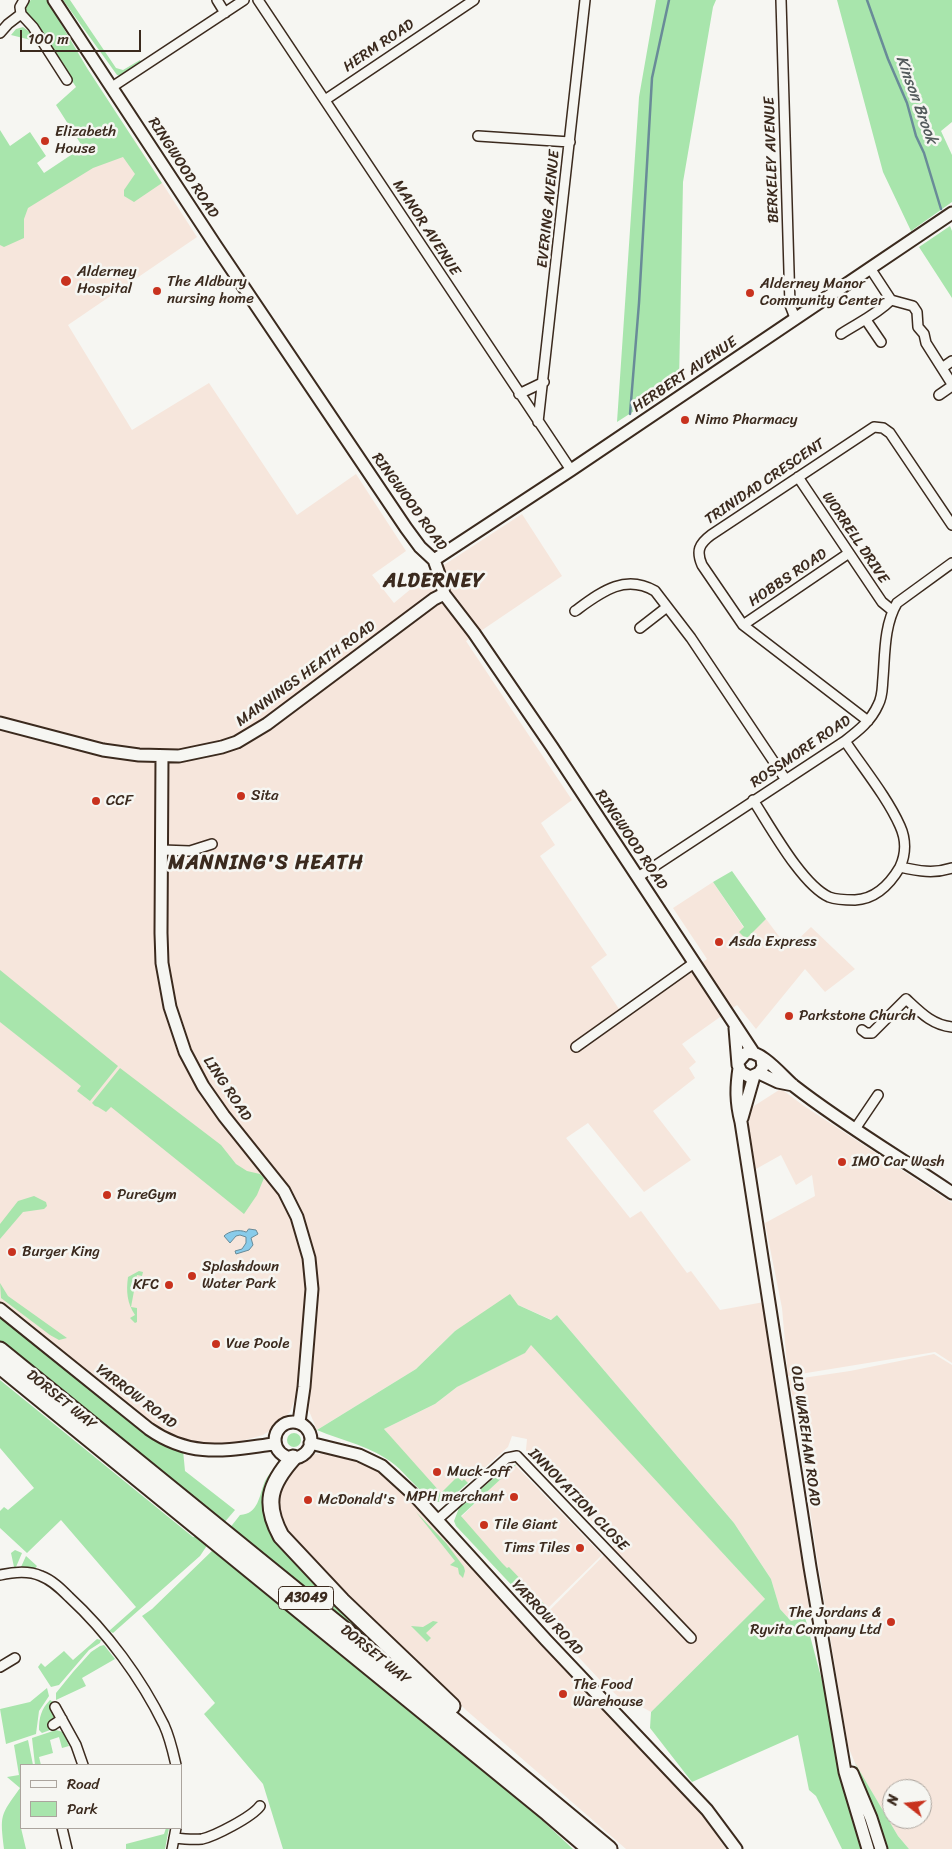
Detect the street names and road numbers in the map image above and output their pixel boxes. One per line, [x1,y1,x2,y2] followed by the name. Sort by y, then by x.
[340,16,418,76] street label: HERM ROAD
[761,97,783,223] street label: BERKELEY AVENUE
[144,114,222,222] street label: RINGWOOD ROAD
[534,149,564,269] street label: EVERING AVENUE
[388,177,464,279] street label: MANOR AVENUE
[629,333,741,417] street label: HERBERT AVENUE
[702,435,828,529] street label: TRINIDAD CRESCENT
[368,450,450,554] street label: RINGWOOD ROAD
[818,489,892,587] street label: WORRELL DRIVE
[745,545,831,611] street label: HOBBS ROAD
[233,617,379,731] street label: MANNINGS HEATH ROAD
[747,712,855,792] street label: ROSSMORE ROAD
[591,787,671,893] street label: RINGWOOD ROAD
[199,1053,255,1125] street label: LING ROAD
[92,1361,180,1433] street label: YARROW ROAD
[786,1365,824,1507] street label: OLD WAREHAM ROAD
[22,1366,100,1434] street label: DORSET WAY
[524,1445,632,1555] street label: INNOVATION CLOSE
[508,1577,586,1659] street label: YARROW ROAD
[278,1586,334,1610] road number: A3049
[336,1621,414,1689] street label: DORSET WAY

